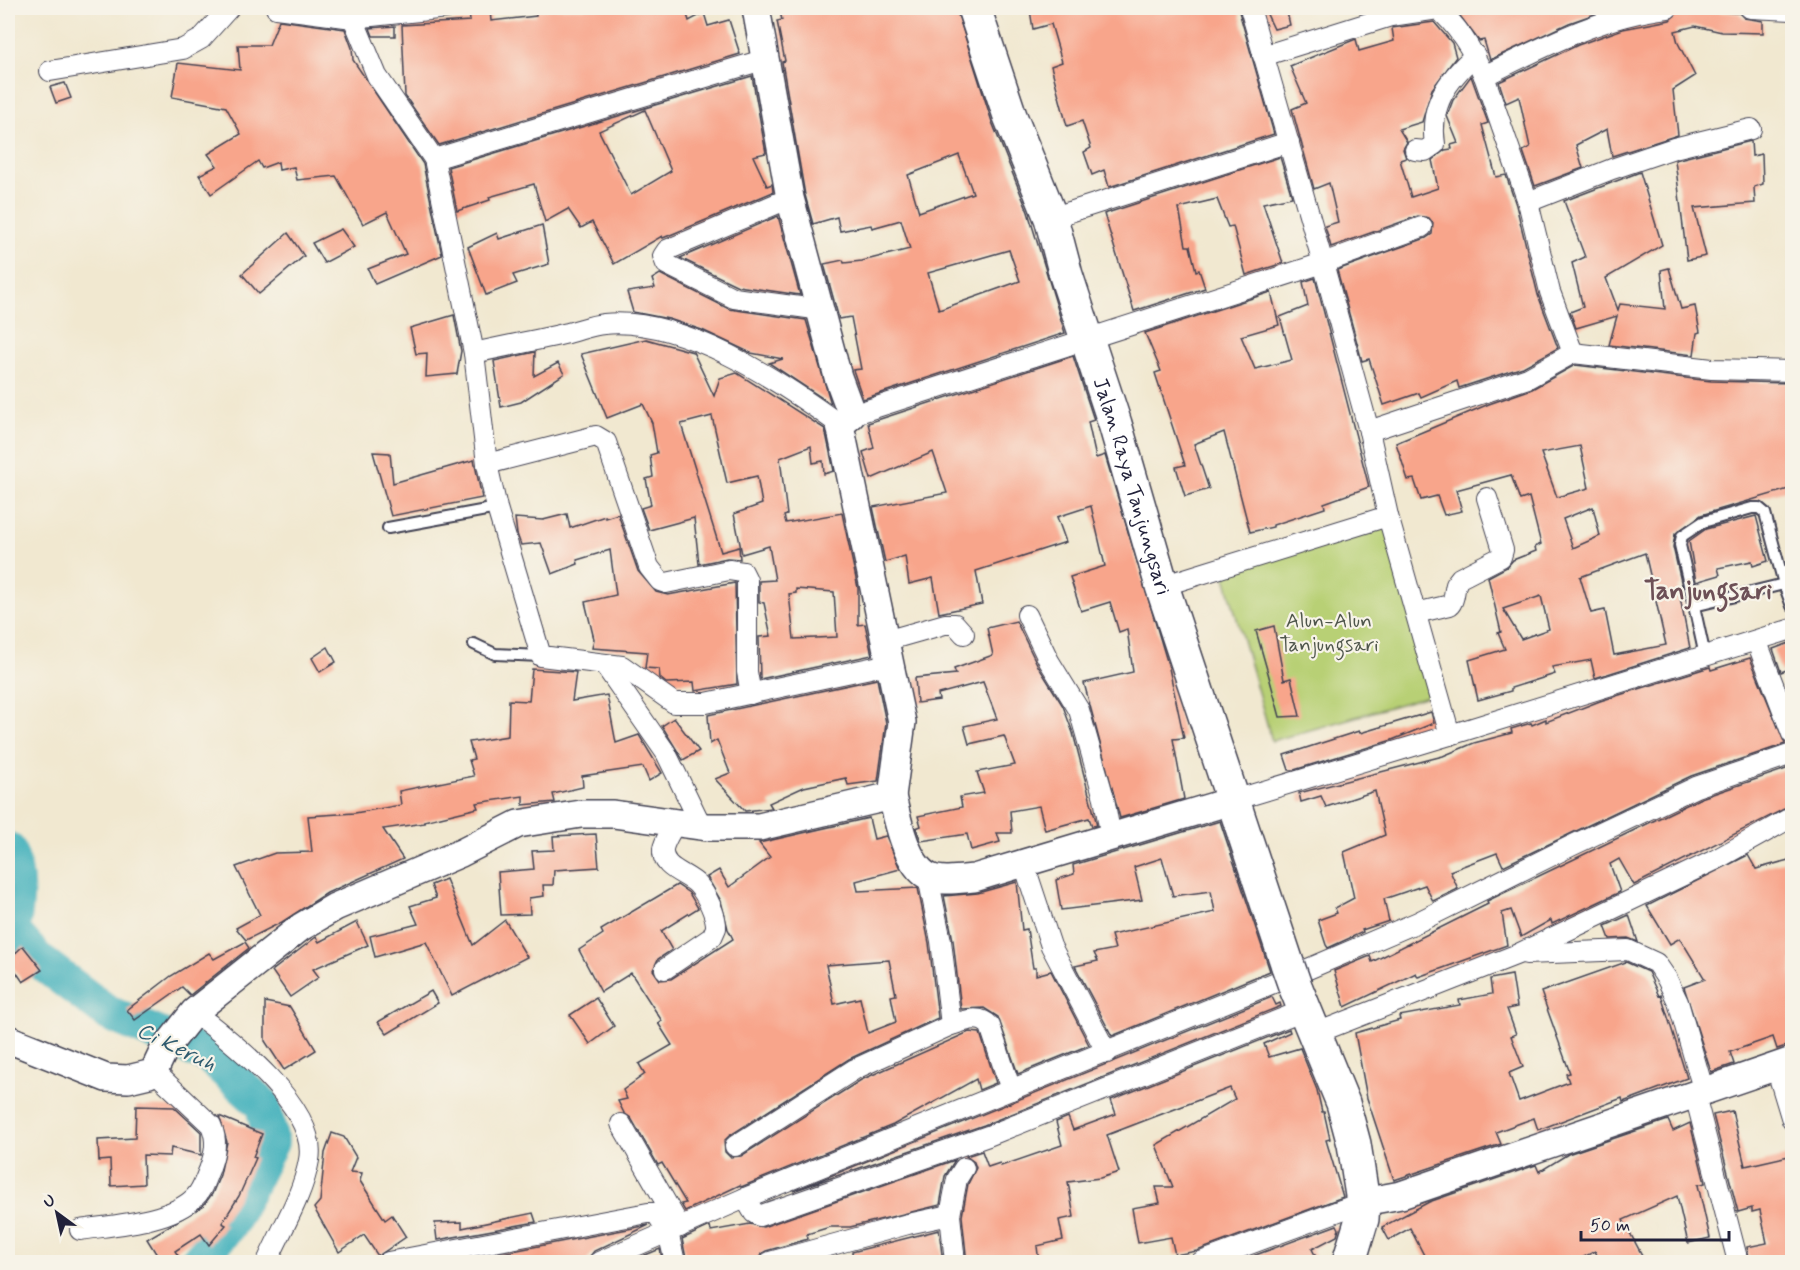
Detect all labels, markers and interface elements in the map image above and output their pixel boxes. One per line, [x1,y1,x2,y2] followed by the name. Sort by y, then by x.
[1086,374,1177,599] street label: Jalan Raya Tanjungsari
[1644,574,1772,612] district label: Tanjungsari
[1279,607,1379,661] park label: Alun-Alun Tanjungsari
[132,1017,220,1079] water label: Ci Keruh
[27,1183,87,1243] north arrow
[40,1190,60,1213] text: U
[1581,1204,1730,1242] scale bar
[1590,1214,1630,1238] text: 50 m

